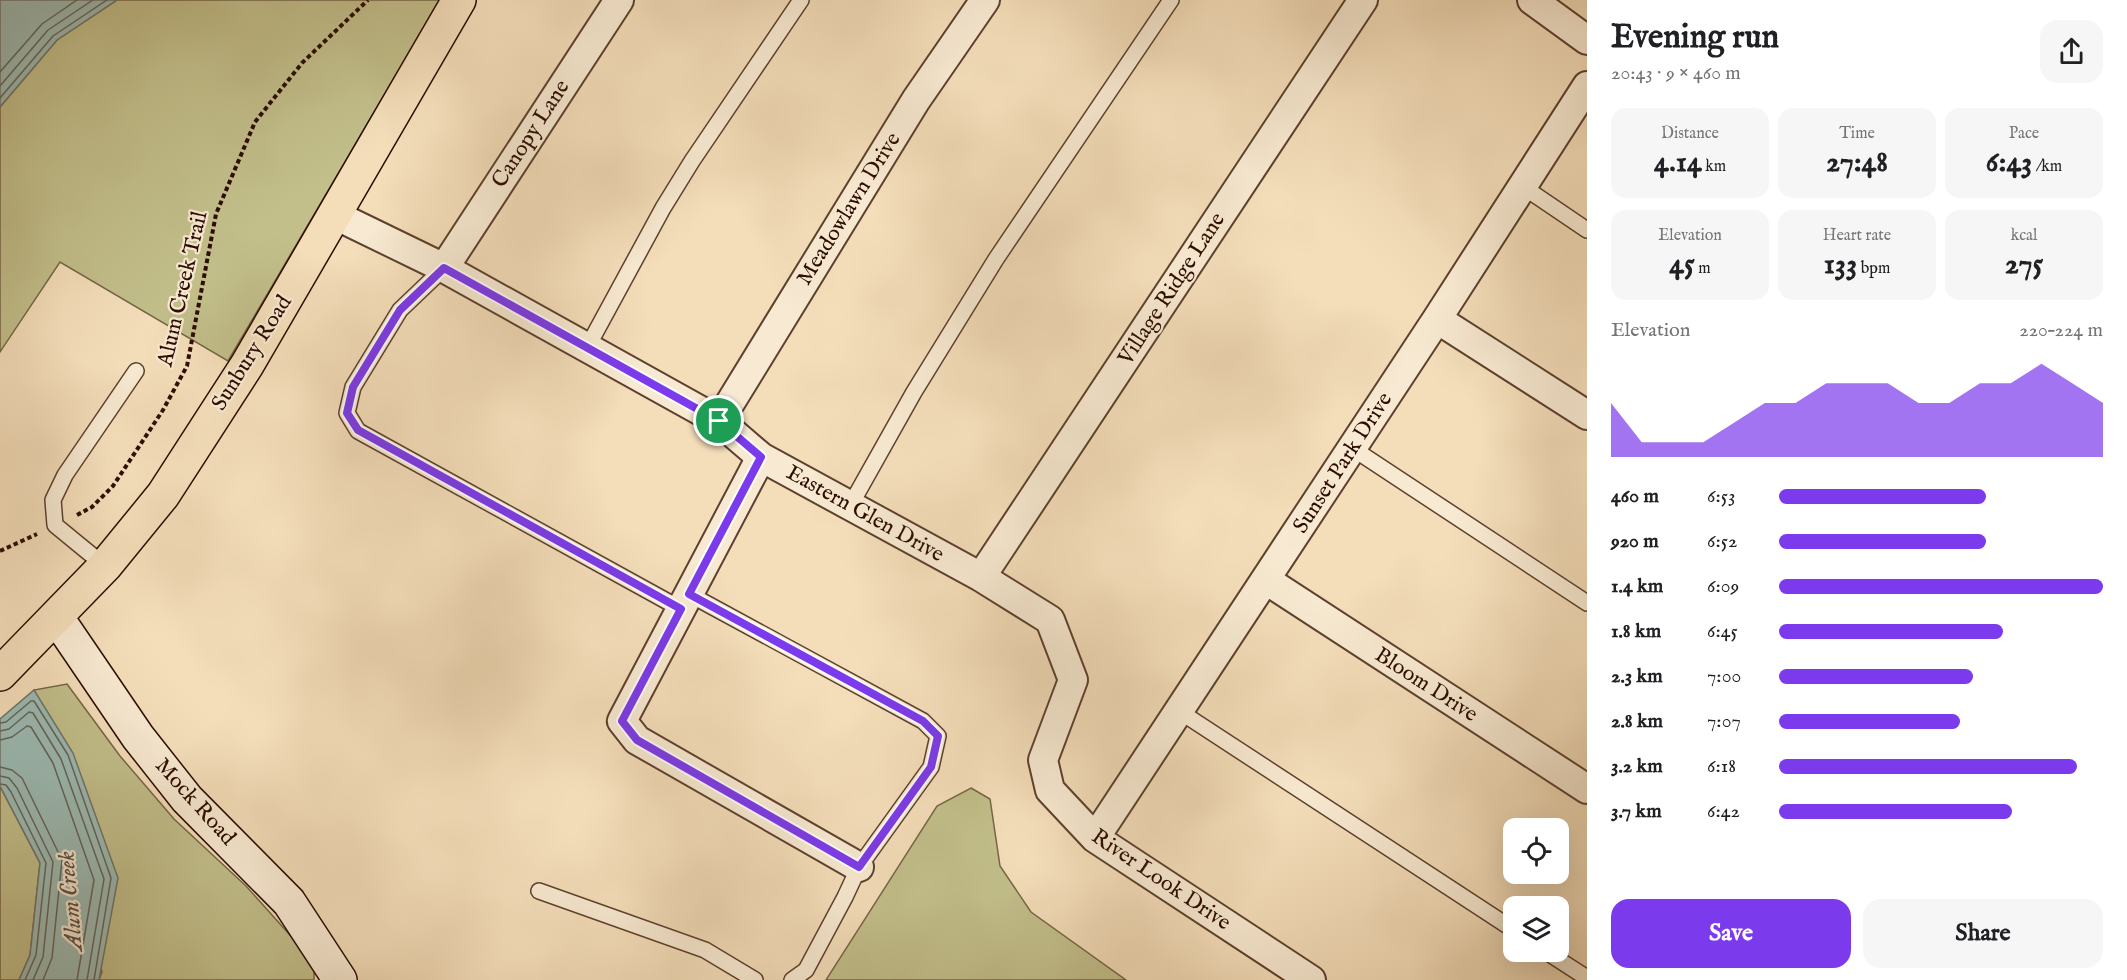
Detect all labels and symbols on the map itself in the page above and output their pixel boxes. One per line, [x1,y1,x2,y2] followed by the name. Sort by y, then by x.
[486,75,576,193] street label: Canopy Lane
[791,127,907,291] street label: Meadowlawn Drive
[1112,207,1232,372] street label: Village Ridge Lane
[151,209,214,370] street label: Alum Creek Trail
[205,290,299,416] street label: Sunbury Road
[1287,387,1399,539] street label: Sunset Park Drive
[693,395,744,446] pin
[781,459,949,569] street label: Eastern Glen Drive
[1369,641,1483,729] street label: Bloom Drive
[148,752,242,852] street label: Mock Road
[1086,823,1236,937] street label: River Look Drive
[51,849,91,955] water label: Alum Creek

